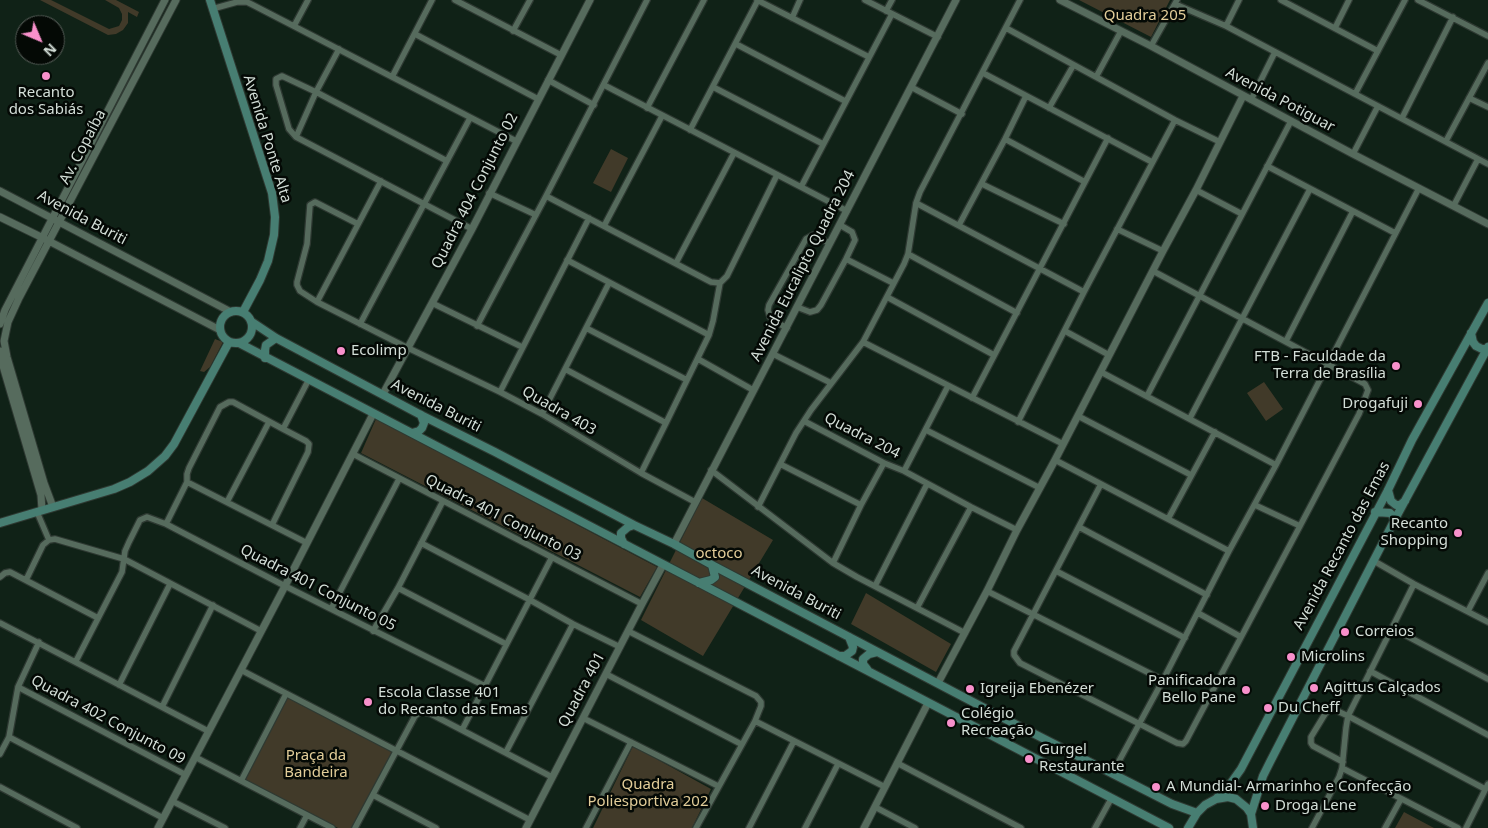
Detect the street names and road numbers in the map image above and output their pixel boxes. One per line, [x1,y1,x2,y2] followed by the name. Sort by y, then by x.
[1222,64,1338,136] street label: Avenida Potiguar
[239,73,295,205] street label: Avenida Ponte Alta
[56,106,110,188] street label: Av. Copaíba
[428,110,522,272] street label: Quadra 404 Conjunto 02
[747,168,859,364] street label: Avenida Eucalipto Quadra 204
[34,187,130,249] street label: Avenida Buriti
[388,376,484,436] street label: Avenida Buriti
[519,383,599,439] street label: Quadra 403
[821,409,903,463] street label: Quadra 204
[1290,459,1394,633] street label: Avenida Recanto das Emas
[422,471,584,565] street label: Quadra 401 Conjunto 03
[237,541,399,635] street label: Quadra 401 Conjunto 05
[748,562,844,624] street label: Avenida Buriti
[555,649,609,731] street label: Quadra 401
[28,672,188,768] street label: Quadra 402 Conjunto 09

